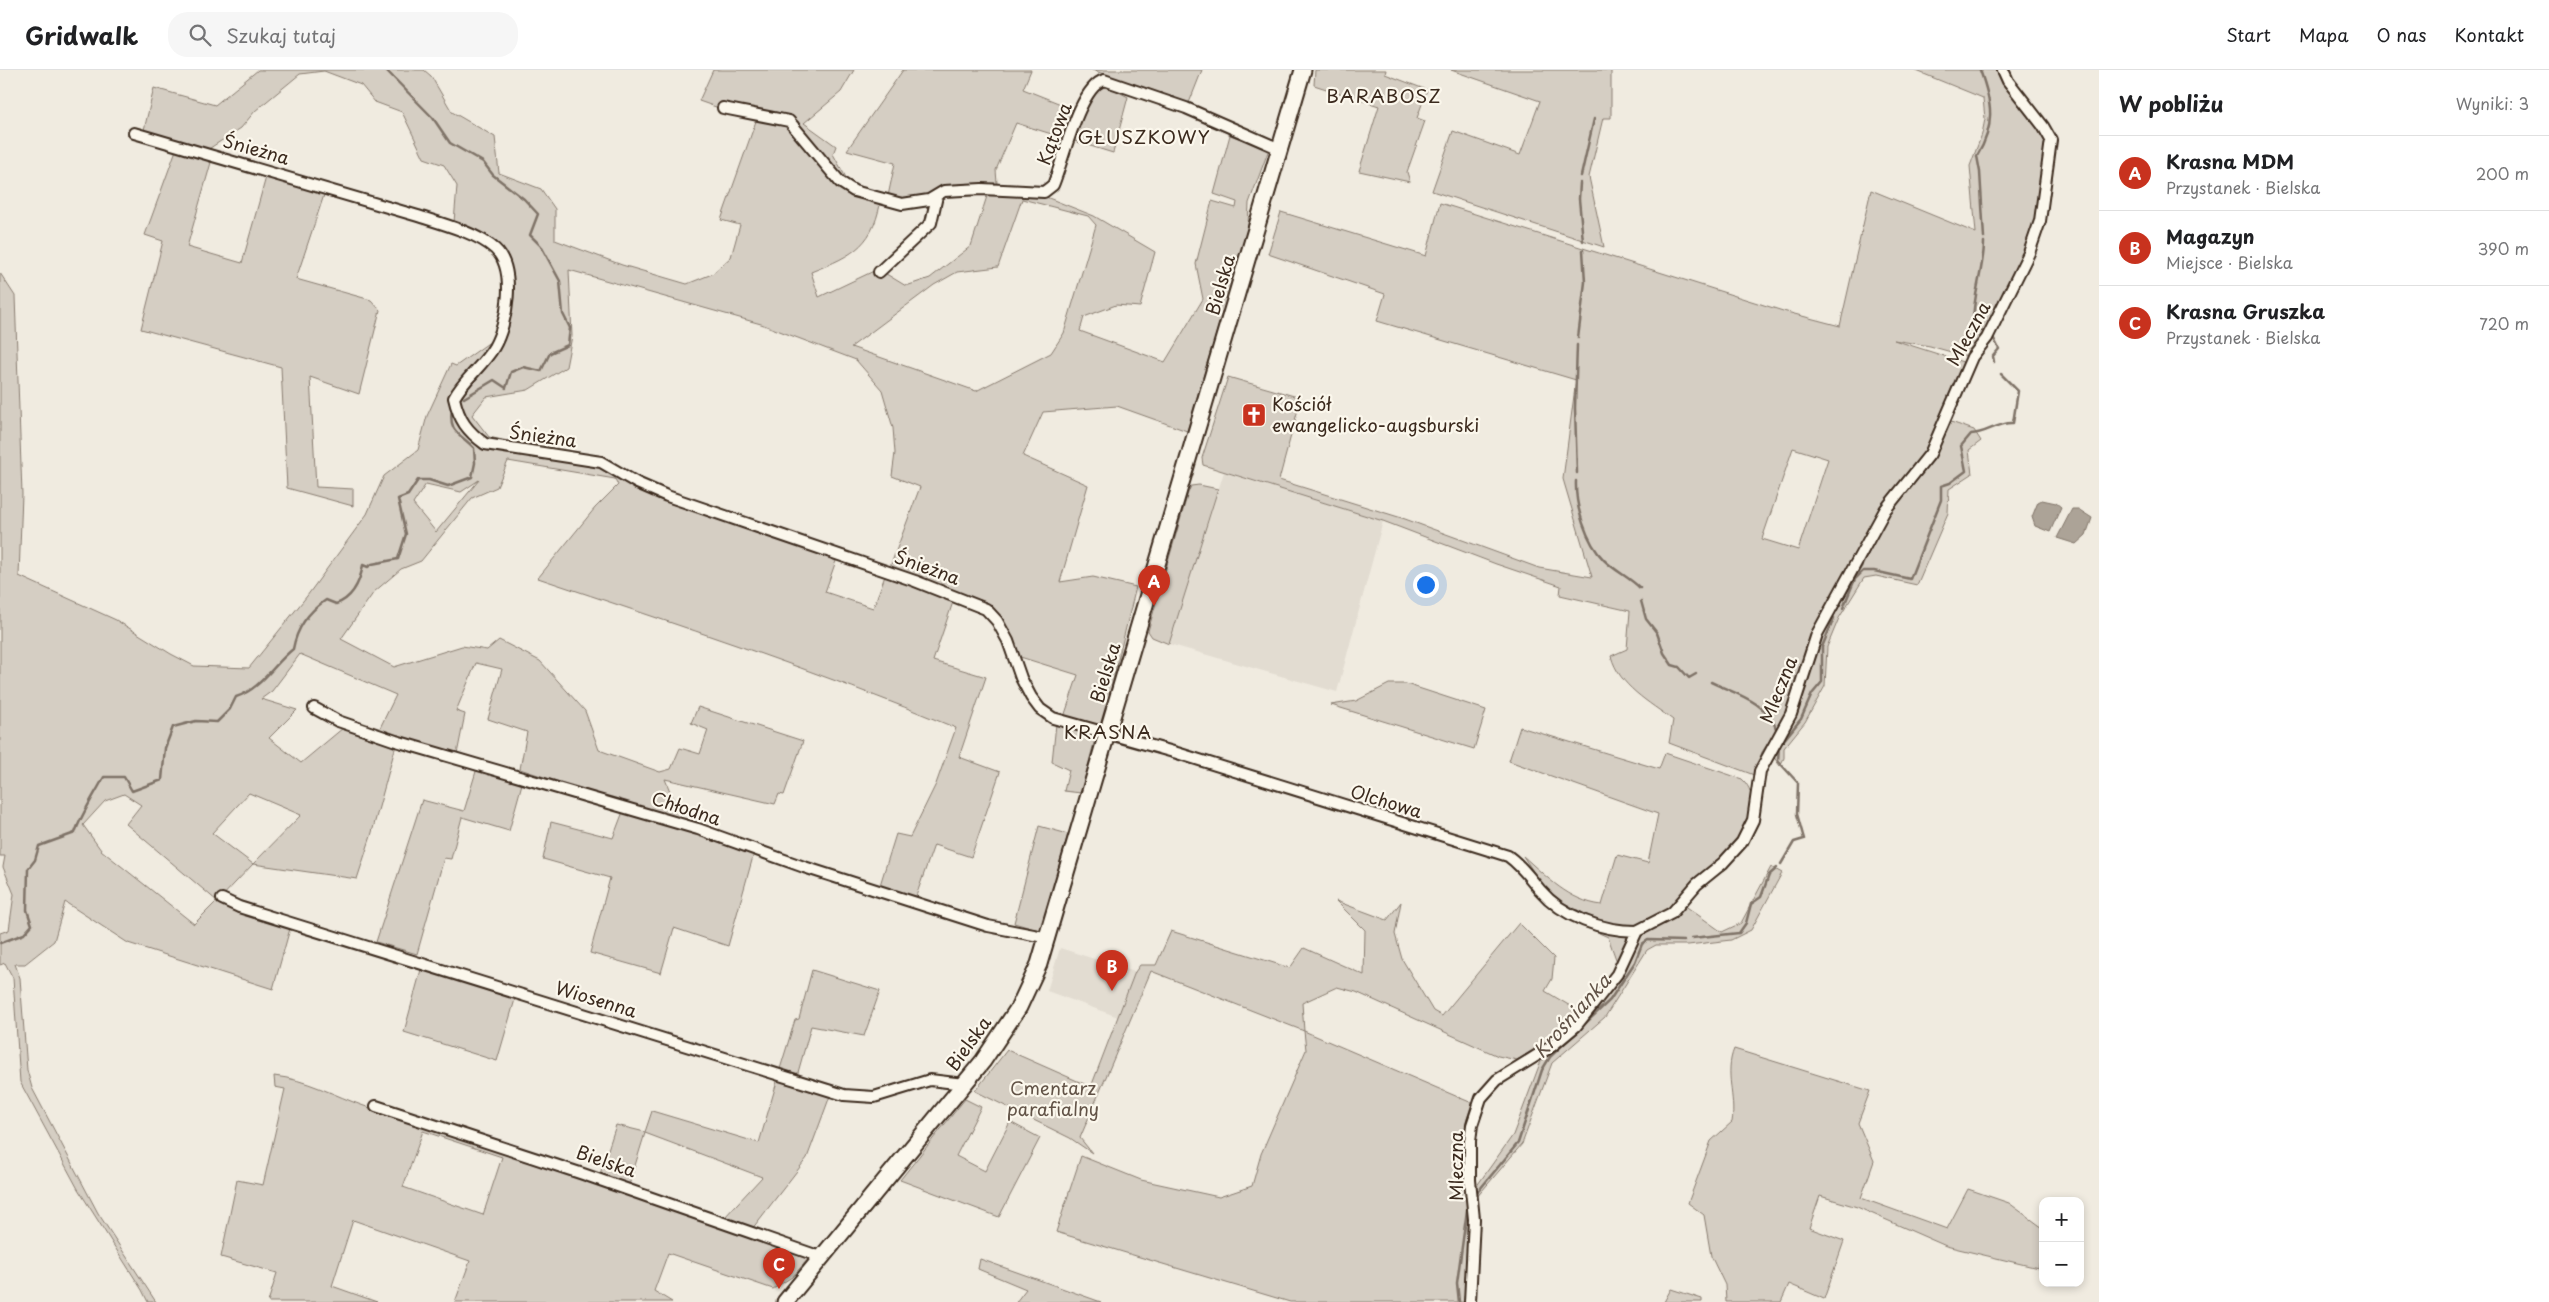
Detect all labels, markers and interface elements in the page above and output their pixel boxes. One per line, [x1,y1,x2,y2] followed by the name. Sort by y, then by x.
[168,12,518,57] search box
[25,17,138,53] text: Gridwalk
[186,21,214,49] icon: search
[226,21,336,49] text: Szukaj tutaj
[2226,21,2271,48] text: Start
[2299,21,2348,48] text: Mapa
[2376,21,2426,48] text: O nas
[2454,21,2524,48] text: Kontakt
[1326,81,1442,109] district label: BARABOSZ
[2119,87,2224,119] text: W pobliżu
[2456,91,2529,115] text: Wyniki: 3
[1029,97,1078,169] street label: Kątowa
[1077,122,1211,150] district label: GŁUSZKOWY
[220,126,293,171] street label: Śnieżna
[2166,147,2294,175] text: Krasna MDM
[2129,161,2141,185] text: A
[2476,161,2529,185] text: 200 m
[2166,175,2320,199] text: Przystanek · Bielska
[2166,222,2254,250] text: Magazyn
[2130,236,2140,260] text: B
[2478,236,2529,260] text: 390 m
[1198,250,1241,318] street label: Bielska
[2166,250,2293,274] text: Miejsce · Bielska
[1939,295,1997,370] street label: Mleczna
[2166,297,2325,325] text: Krasna Gruszka
[2129,311,2141,335] text: C
[2479,311,2529,335] text: 720 m
[2166,325,2320,349] text: Przystanek · Bielska
[1272,390,1479,438] place label: Kościół ewangelicko-augsburski
[1241,402,1267,428] church icon: Kościół ewangelicko-augsburski
[508,417,579,454] street label: Śnieżna
[891,542,965,591] street label: Śnieżna
[1138,565,1170,606] pin: A
[1413,572,1439,598] your location
[1083,638,1127,706] street label: Bielska
[1752,651,1804,727] street label: Mleczna
[1064,717,1152,745] district label: KRASNA
[1347,777,1426,824] street label: Olchowa
[648,784,725,832] street label: Chłodna
[1096,950,1128,991] pin: B
[1526,966,1617,1064] water label: Krośnianka
[553,973,641,1024] street label: Wiosenna
[939,1009,997,1076] street label: Bielska
[1007,1074,1099,1122] park label: Cmentarz parafialny
[1442,1130,1469,1201] street label: Mleczna
[573,1138,641,1184] street label: Bielska
[2039,1197,2084,1287] map controls
[2039,1197,2084,1242] button: +
[2039,1242,2084,1287] button: −
[763,1248,795,1289] pin: C

